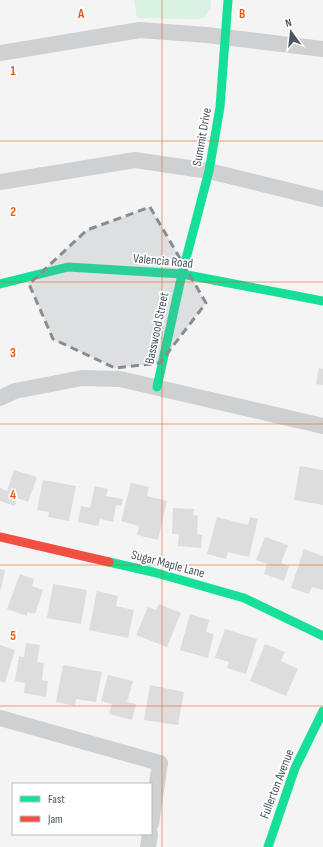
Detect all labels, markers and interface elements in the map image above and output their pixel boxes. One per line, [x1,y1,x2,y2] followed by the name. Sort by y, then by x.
[77,6,85,22] text: A
[239,6,245,22] text: B
[271,12,311,52] north arrow
[284,16,293,30] text: N
[10,63,16,79] text: 1
[189,107,215,167] street label: Summit Drive
[10,204,16,220] text: 2
[132,250,194,272] street label: Valencia Road
[142,291,172,365] street label: Basswood Street
[10,345,16,361] text: 3
[10,487,16,503] text: 4
[130,547,206,581] street label: Sugar Maple Lane
[10,628,16,644] text: 5
[256,747,298,821] street label: Fullerton Avenue
[12,783,152,835] legend
[48,792,65,807] text: Fast
[47,812,63,827] text: Jam

